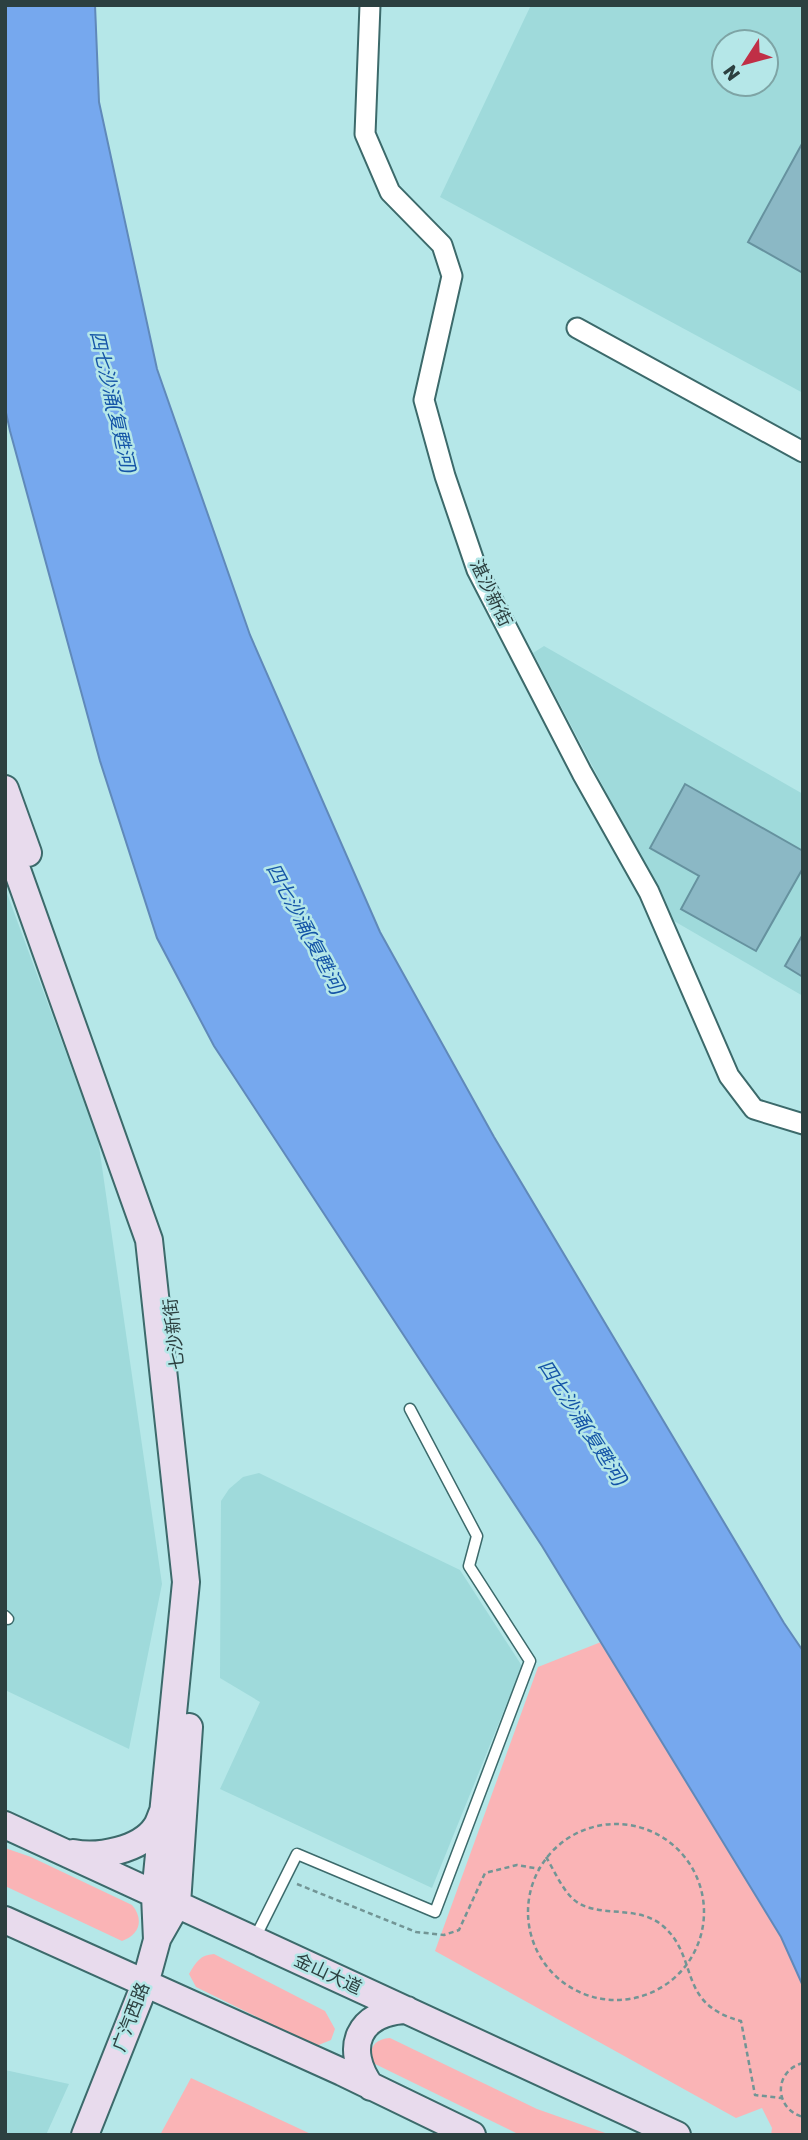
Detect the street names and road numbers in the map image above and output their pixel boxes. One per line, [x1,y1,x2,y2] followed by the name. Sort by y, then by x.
[465,556,517,630] street label: 湛沙新街
[159,1297,189,1371] street label: 七沙新街
[291,1949,365,1999] street label: 金山大道
[108,1979,154,2055] street label: 广汽西路

